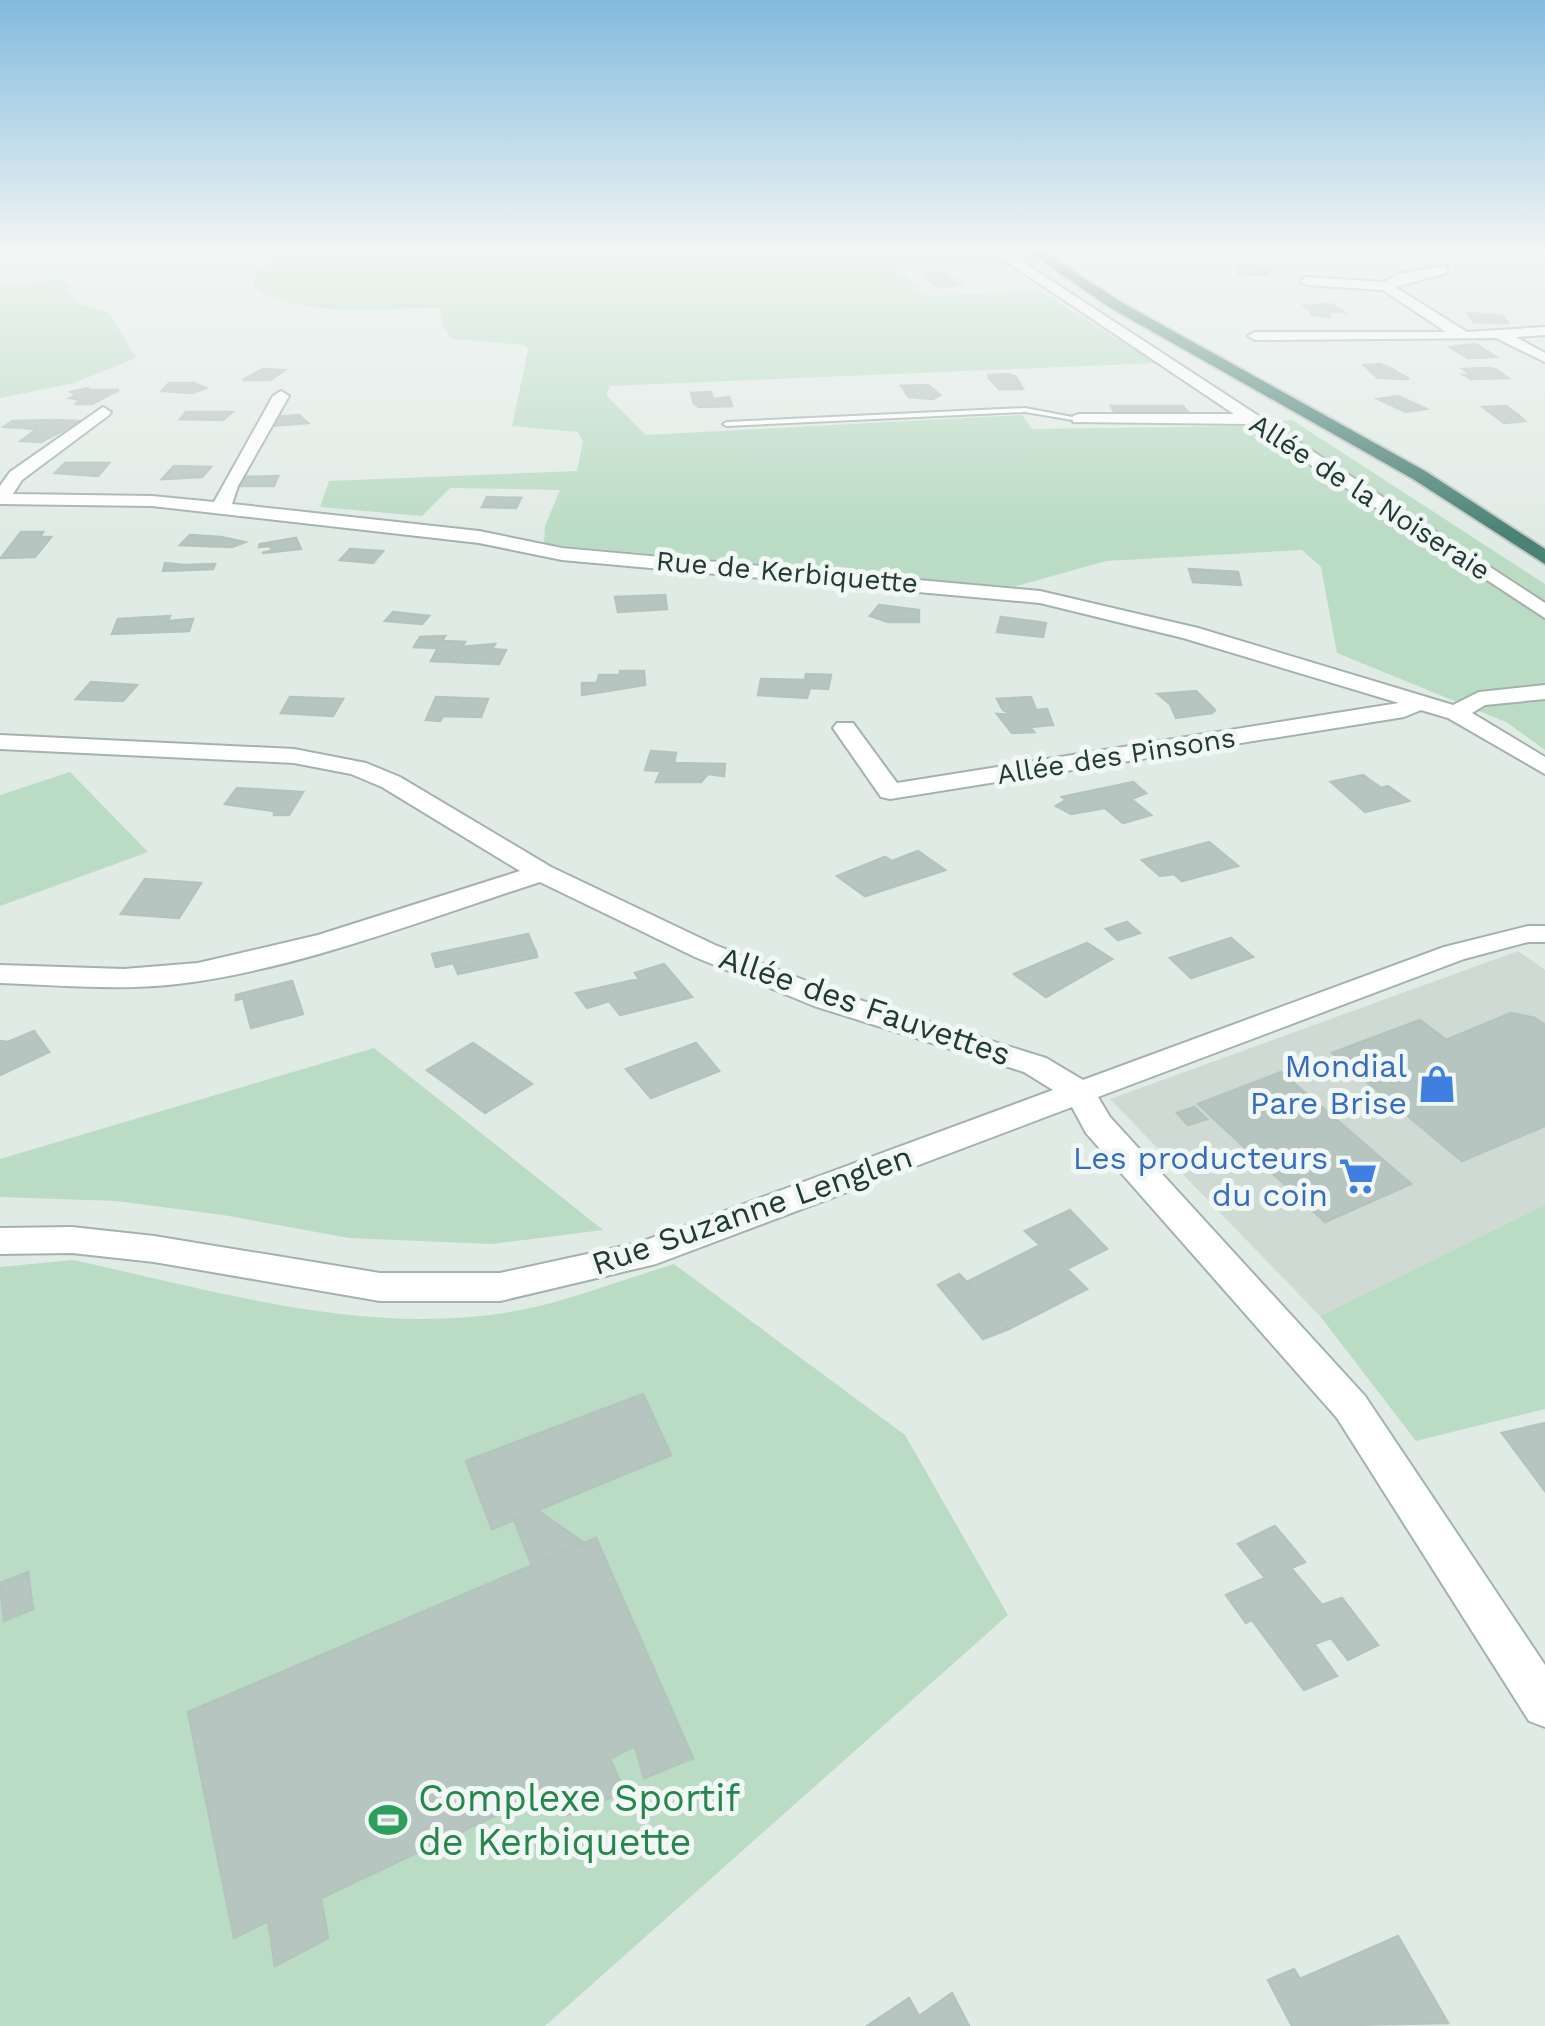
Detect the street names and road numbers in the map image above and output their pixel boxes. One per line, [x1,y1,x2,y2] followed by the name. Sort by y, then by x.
[1244,407,1496,587] street label: Allée de la Noiseraie
[655,544,919,600] street label: Rue de Kerbiquette
[994,721,1238,791] street label: Allée des Pinsons
[714,938,1016,1074] street label: Allée des Fauvettes
[587,1137,917,1283] street label: Rue Suzanne Lenglen

